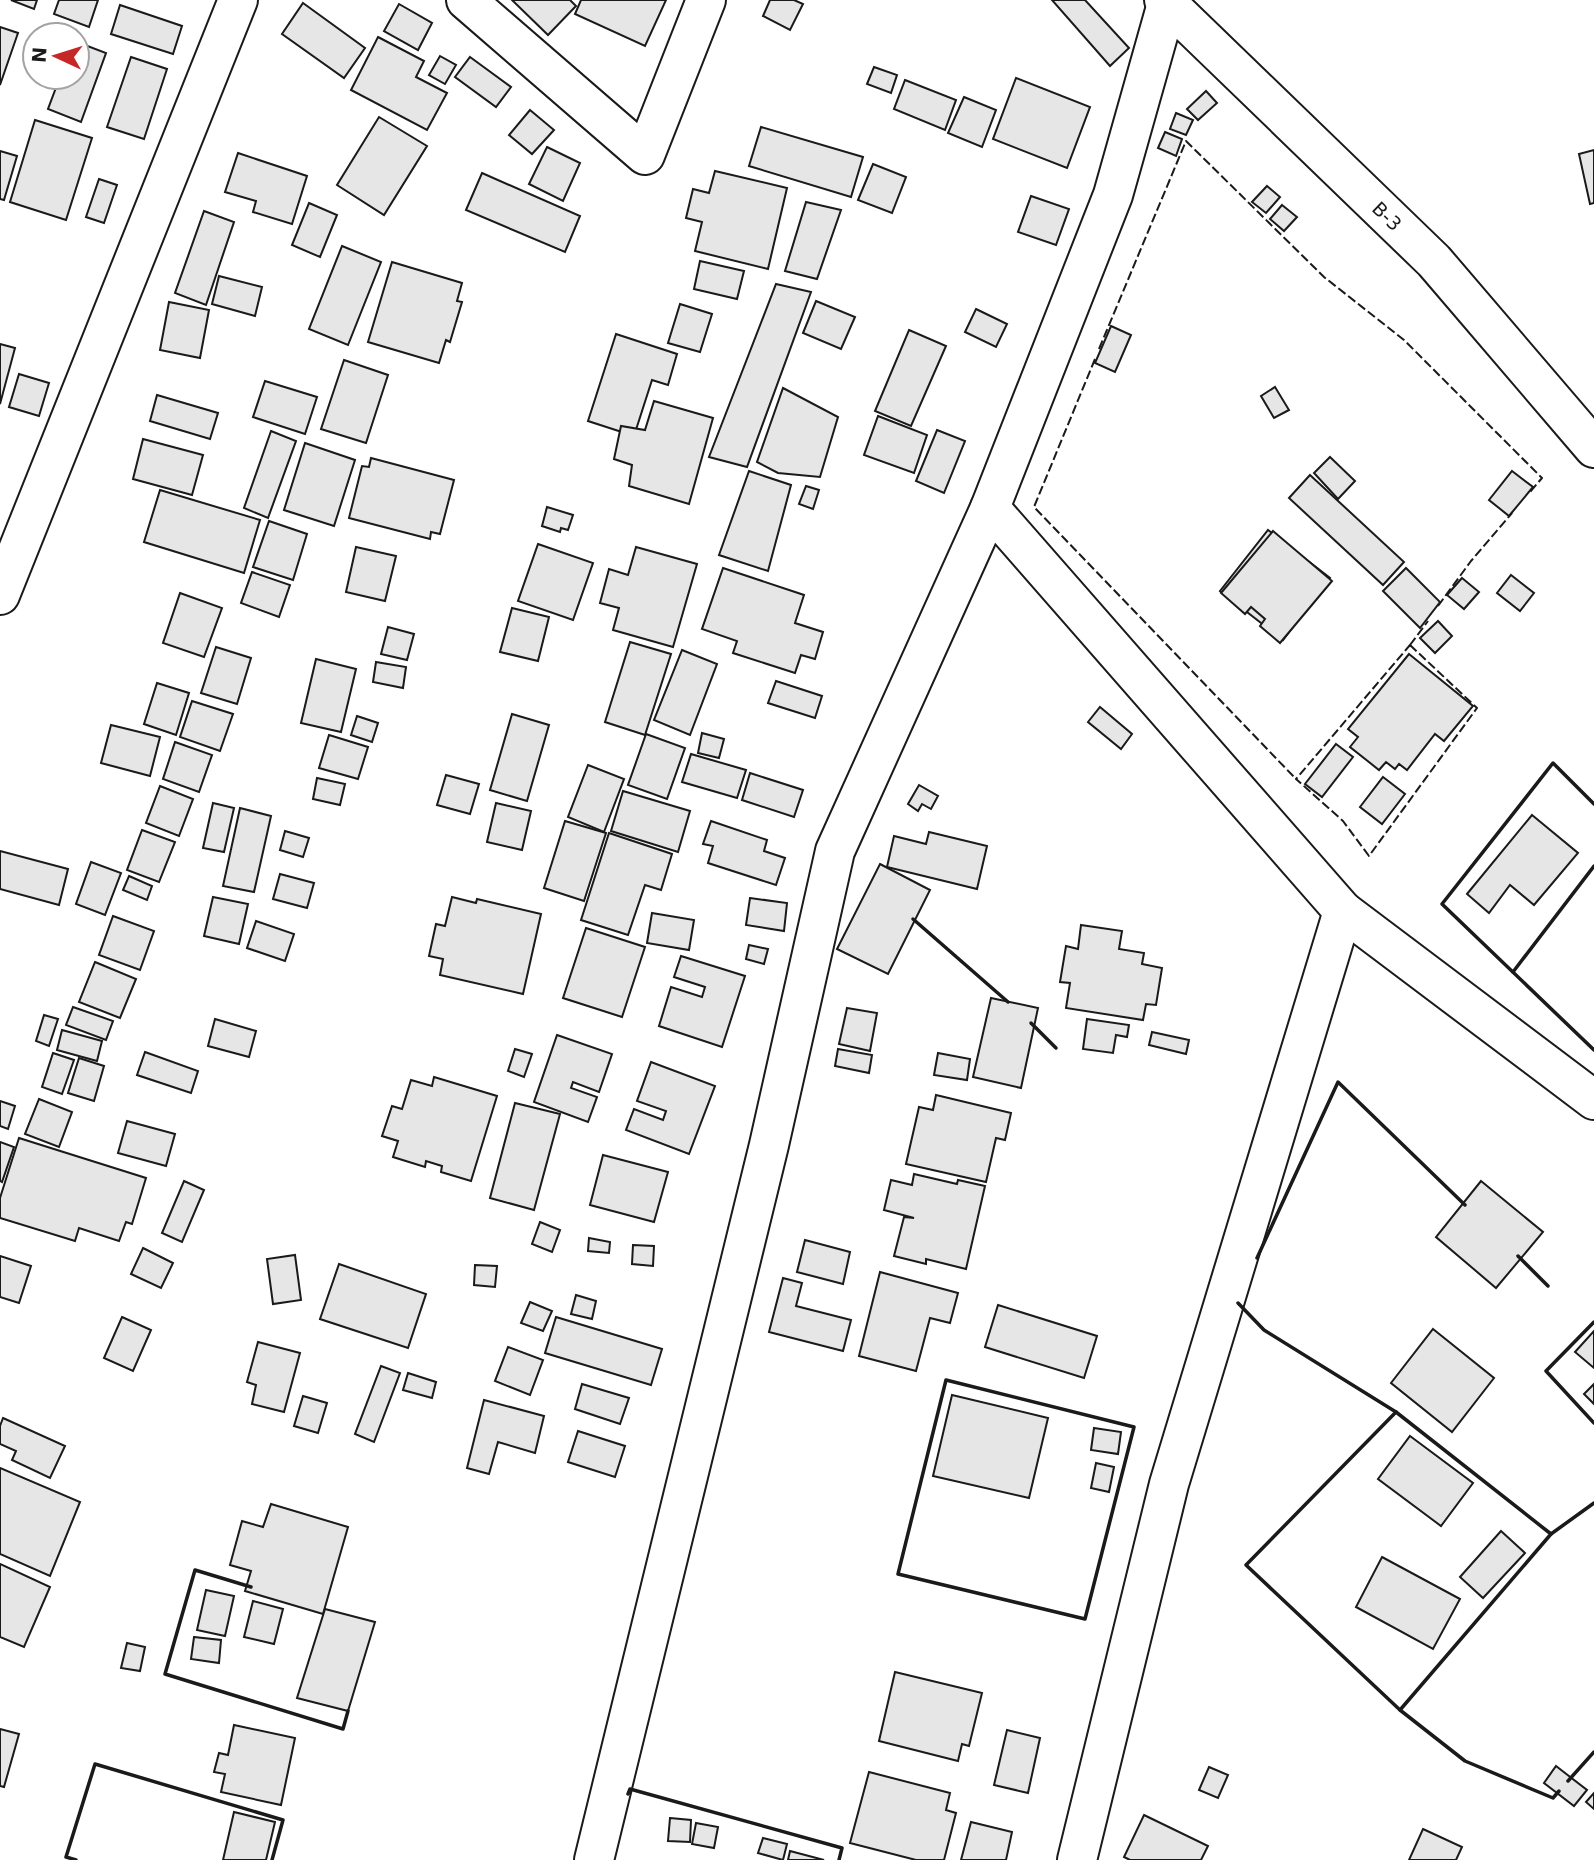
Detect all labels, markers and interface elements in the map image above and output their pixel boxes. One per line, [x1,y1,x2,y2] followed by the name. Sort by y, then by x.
[21,21,91,91] north arrow
[28,46,51,64] text: N
[1368,197,1406,235] street label: B-3

